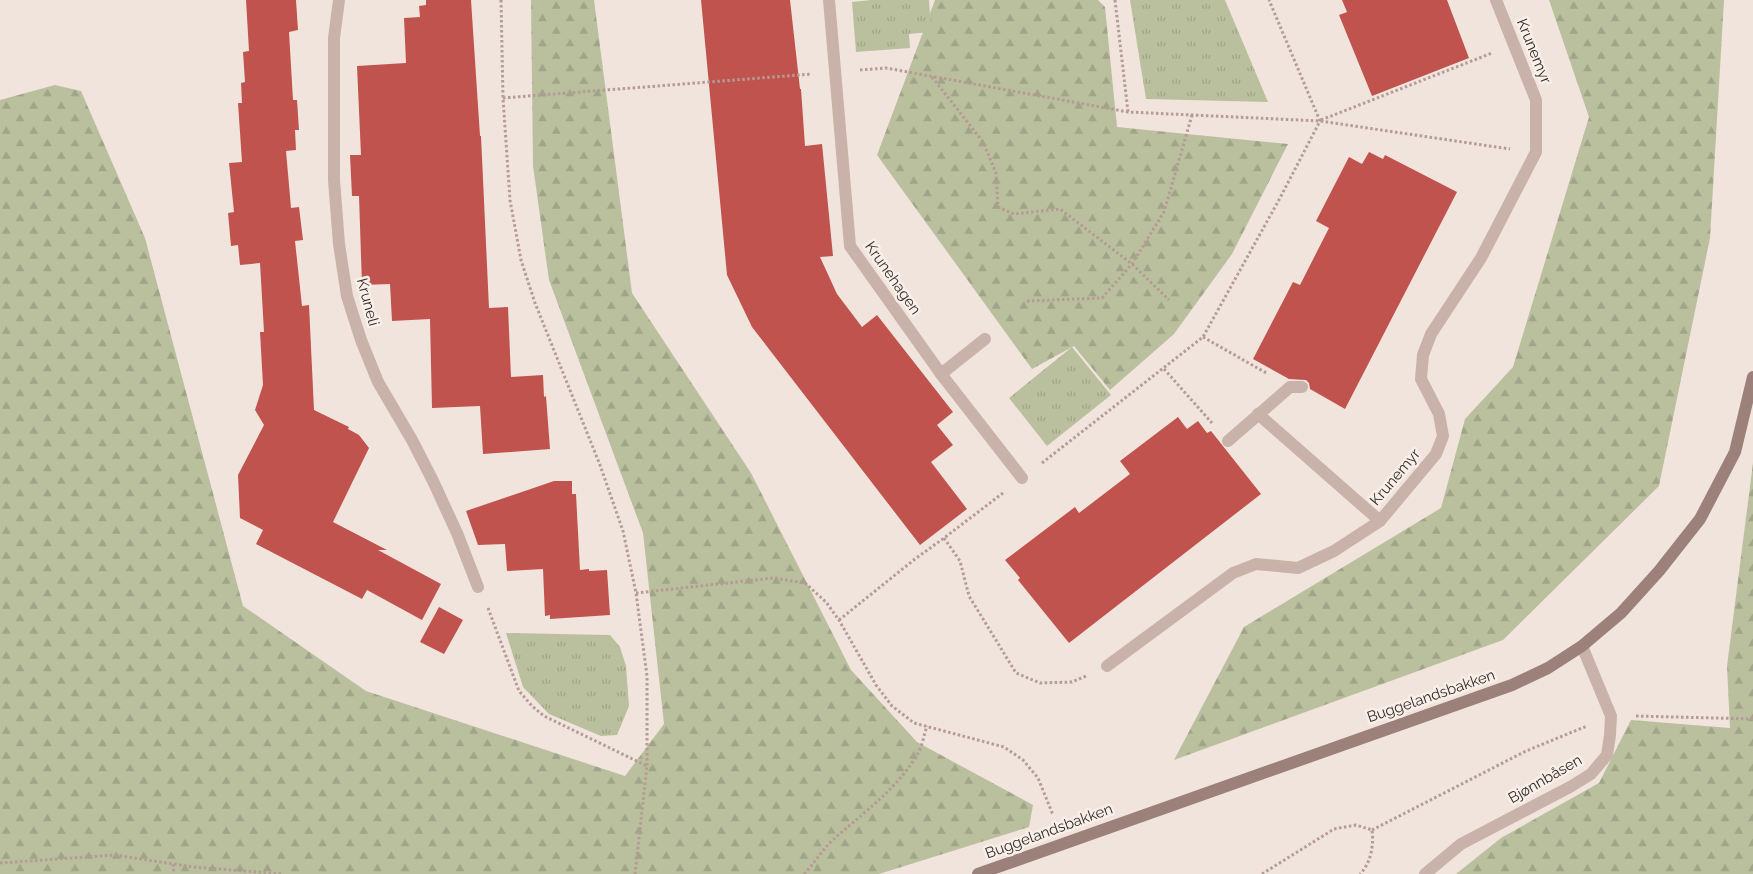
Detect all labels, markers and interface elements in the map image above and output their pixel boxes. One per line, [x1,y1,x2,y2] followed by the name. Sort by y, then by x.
[1513,16,1555,87] street label: Krunemyr
[861,238,925,318] street label: Krunehagen
[353,276,383,328] street label: Kruneli
[1366,444,1424,509] street label: Krunemyr
[1365,666,1497,726] street label: Buggelandsbakken
[1505,751,1585,807] street label: Bjønnbåsen
[983,800,1115,862] street label: Buggelandsbakken

